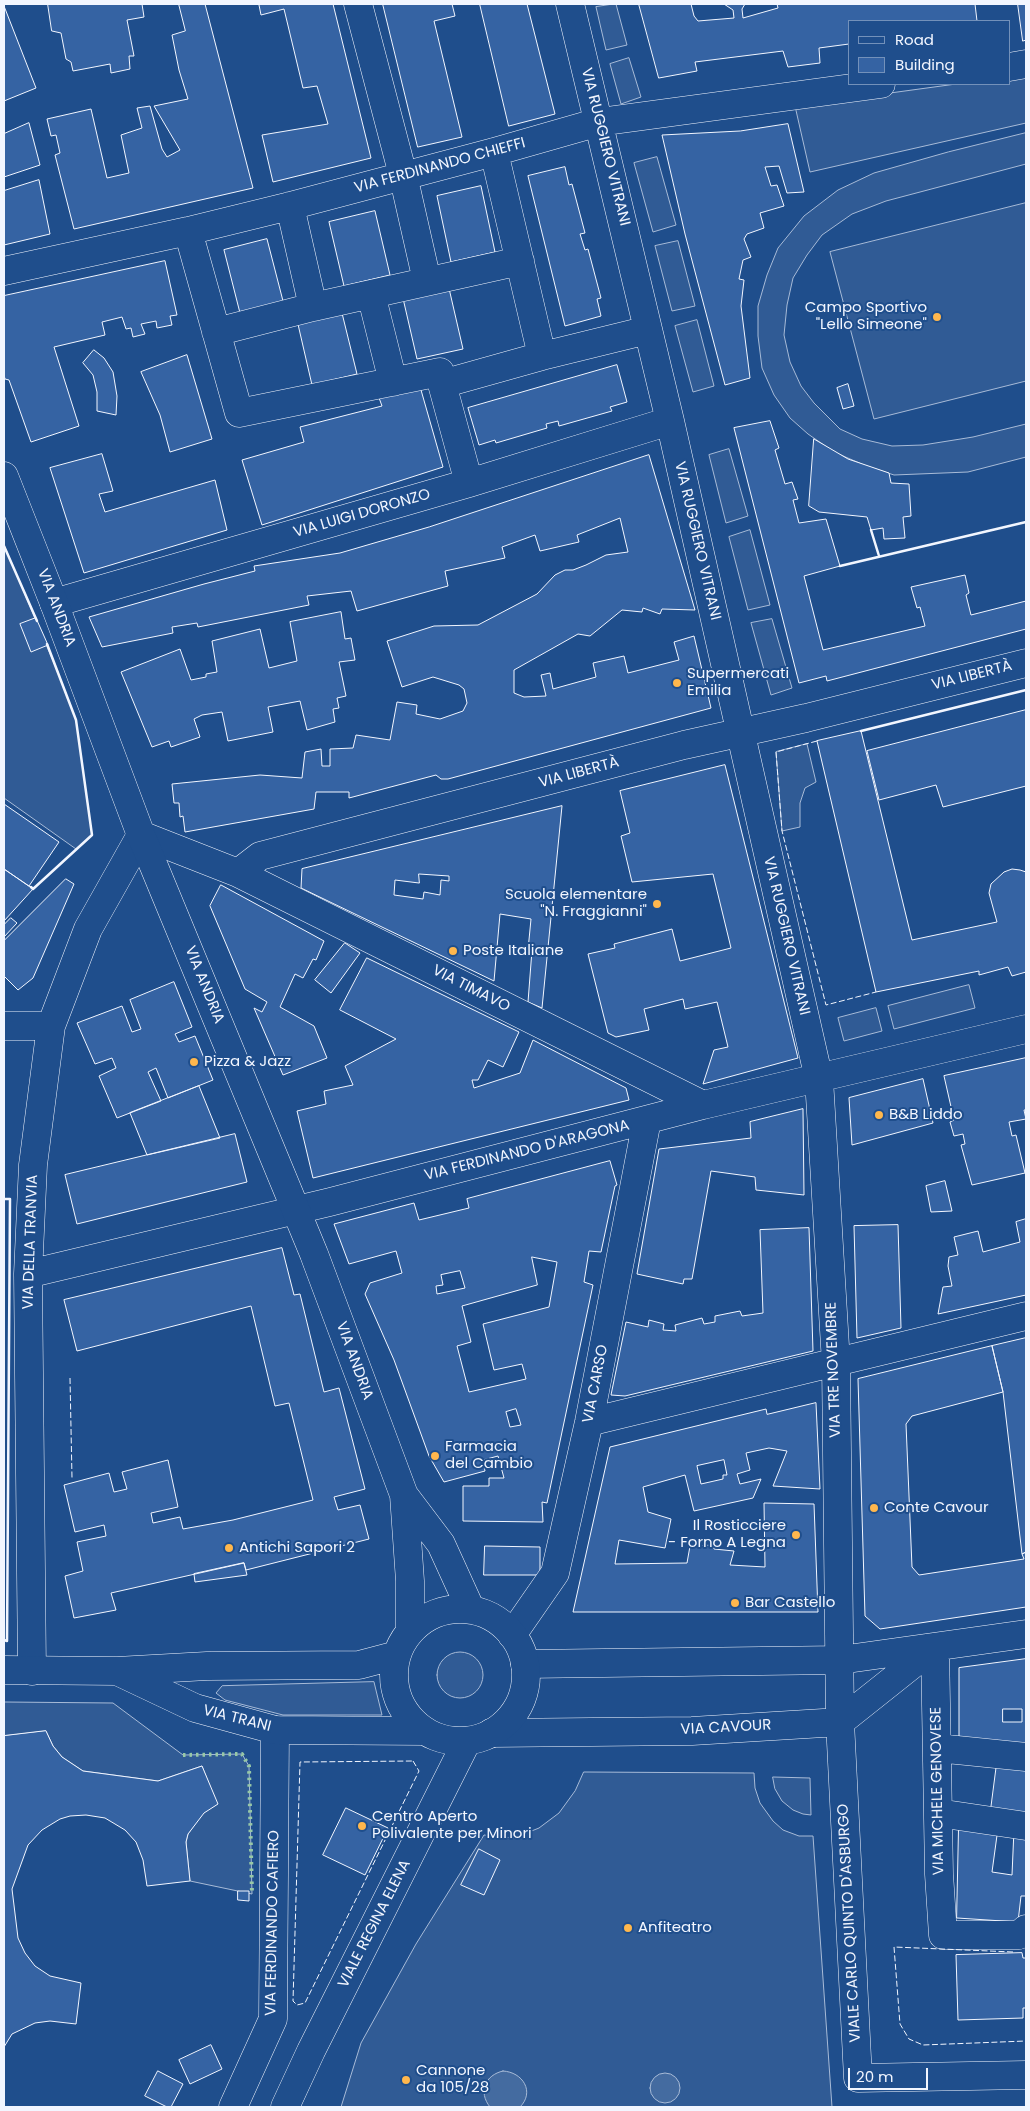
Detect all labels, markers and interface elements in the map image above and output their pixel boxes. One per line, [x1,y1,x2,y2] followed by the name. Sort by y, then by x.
[848,20,1010,85] legend
[895,29,934,50] text: Road
[895,54,955,75] text: Building
[577,66,633,228] street label: VIA RUGGIERO VITRANI
[352,134,528,198] street label: VIA FERDINANDO CHIEFFI
[805,299,927,334] place label: Campo Sportivo "Lello Simeone"
[931,311,943,323] marker: Campo Sportivo "Lello Simeone"
[670,460,724,622] street label: VIA RUGGIERO VITRANI
[292,486,432,542] street label: VIA LUIGI DORONZO
[33,566,79,650] street label: VIA ANDRIA
[930,657,1014,695] street label: VIA LIBERTÀ
[687,665,789,700] place label: Supermercati Emilia
[671,677,683,689] marker: Supermercati Emilia
[537,754,621,792] street label: VIA LIBERTÀ
[759,855,813,1017] street label: VIA RUGGIERO VITRANI
[505,886,647,921] place label: Scuola elementare "N. Fraggianni"
[651,898,663,910] marker: Scuola elementare "N. Fraggianni"
[463,942,564,960] place label: Poste Italiane
[180,944,228,1026] street label: VIA ANDRIA
[447,945,459,957] marker: Poste Italiane
[429,962,513,1016] street label: VIA TIMAVO
[204,1053,291,1071] place label: Pizza & Jazz
[188,1056,200,1068] marker: Pizza & Jazz
[889,1106,963,1124] place label: B&B Liddo
[873,1109,885,1121] marker: B&B Liddo
[423,1117,631,1185] street label: VIA FERDINANDO D'ARAGONA
[20,1174,42,1310] street label: VIA DELLA TRANVIA
[823,1302,845,1438] street label: VIA TRE NOVEMBRE
[331,1319,377,1403] street label: VIA ANDRIA
[580,1343,612,1425] street label: VIA CARSO
[445,1438,533,1473] place label: Farmacia del Cambio
[429,1450,441,1462] marker: Farmacia del Cambio
[884,1499,988,1517] place label: Conte Cavour
[868,1502,880,1514] marker: Conte Cavour
[668,1517,786,1552] place label: Il Rosticciere - Forno A Legna
[790,1529,802,1541] marker: Il Rosticciere - Forno A Legna
[239,1539,355,1557] place label: Antichi Sapori 2
[223,1542,235,1554] marker: Antichi Sapori 2
[745,1594,835,1612] place label: Bar Castello
[729,1597,741,1609] marker: Bar Castello
[201,1702,273,1736] street label: VIA TRANI
[928,1707,948,1875] street label: VIA MICHELE GENOVESE
[680,1717,772,1739] street label: VIA CAVOUR
[835,1803,865,2043] street label: VIALE CARLO QUINTO D'ASBURGO
[372,1808,532,1843] place label: Centro Aperto Polivalente per Minori
[356,1820,368,1832] marker: Centro Aperto Polivalente per Minori
[262,1830,284,2016] street label: VIA FERDINANDO CAFIERO
[335,1857,415,1991] street label: VIALE REGINA ELENA
[638,1919,712,1937] place label: Anfiteatro
[622,1922,634,1934] marker: Anfiteatro
[850,2058,930,2090] scale bar
[416,2062,489,2097] place label: Cannone da 105/28
[856,2066,894,2087] text: 20 m
[400,2074,412,2086] marker: Cannone da 105/28

